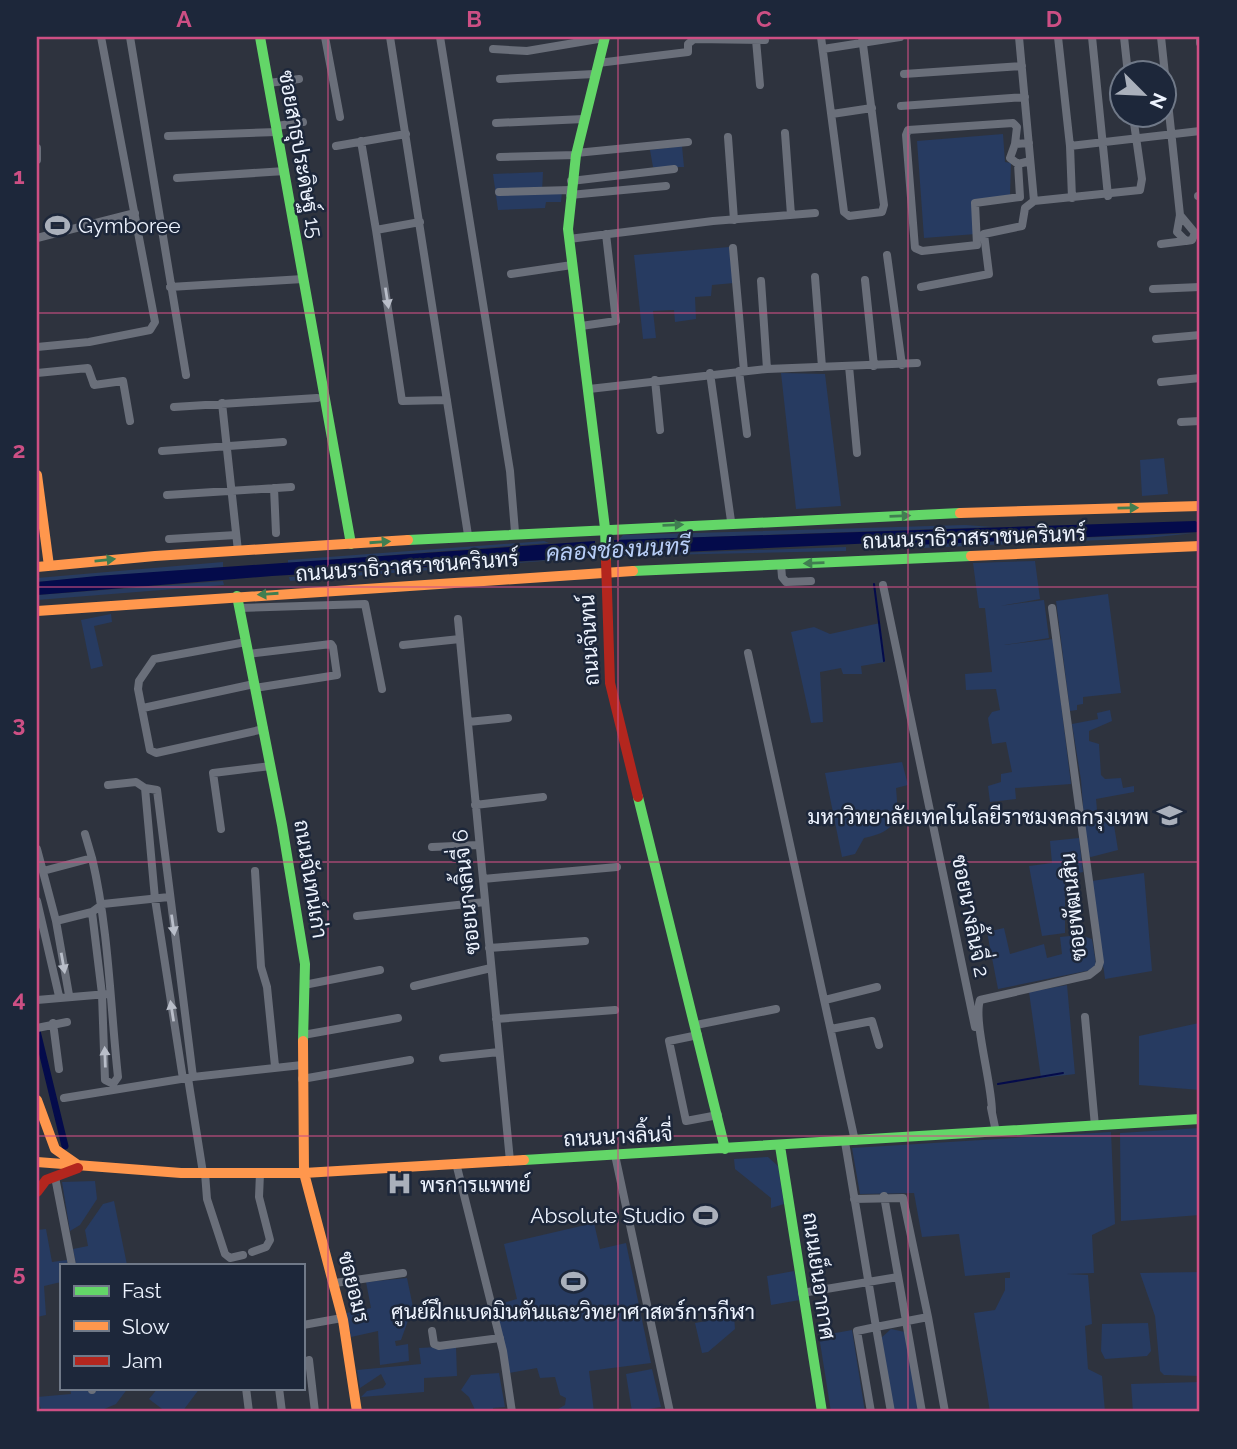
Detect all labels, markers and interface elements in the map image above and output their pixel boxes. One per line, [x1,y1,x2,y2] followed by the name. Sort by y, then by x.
[176,5,192,32] text: A
[466,5,482,32] text: B
[756,5,772,32] text: C
[1046,5,1062,32] text: D
[1108,60,1178,130] north arrow
[272,68,329,240] street label: ซอยสาธุประดิษฐ์ 15
[1146,90,1172,112] text: N
[13,162,25,189] text: 1
[44,211,72,239] sports icon: Gymboree
[78,213,181,238] place label: Gymboree
[381,287,392,309] one-way arrow
[13,436,25,463] text: 2
[1117,502,1139,514] one-way arrow
[889,510,911,522] one-way arrow
[662,520,684,531] one-way arrow
[862,520,1086,553] street label: ถนนนราธิวาสราชนครินทร์
[545,531,693,566] water label: คลองช่องนนทรี
[370,536,392,547] one-way arrow
[294,545,519,586] street label: ถนนนราธิวาสราชนครินทร์
[94,555,116,566] one-way arrow
[803,558,825,569] one-way arrow
[257,589,279,600] one-way arrow
[573,594,604,686] street label: ถนนจันทน์
[13,710,25,737] text: 3
[1155,802,1183,830] school or university icon: มหาวิทยาลัยเทคโนโลยีราชมงคลกรุงเทพ
[808,804,1149,831] place label: มหาวิทยาลัยเทคโนโลยีราชมงคลกรุงเทพ
[289,818,334,940] street label: ถนนจันทน์เก่า
[440,828,485,957] street label: ซอยนางลิ้นจี่ 6
[947,851,1002,979] street label: ซอยนางลิ้นจี่ 2
[1055,852,1091,962] street label: ซอยพัฒนสิน
[168,914,179,936] one-way arrow
[58,952,69,974] one-way arrow
[12,985,26,1012] text: 4
[166,1000,177,1022] one-way arrow
[99,1045,110,1067] one-way arrow
[562,1114,673,1151] street label: ถนนนางลิ้นจี่
[386,1170,414,1198] hospital icon: พรการแพทย์
[420,1171,531,1197] place label: พรการแพทย์
[691,1201,719,1229] sports icon: Absolute Studio
[530,1203,685,1228] place label: Absolute Studio
[798,1210,842,1341] street label: ถนนเย็นอากาศ
[333,1249,375,1325] street label: ซอยอมร
[13,1259,26,1286] text: 5
[60,1264,304,1390] legend
[559,1268,587,1296] sports icon: ศูนย์ฝึกแบดมินตันและวิทยาศาสตร์การกีฬา
[122,1278,162,1303] text: Fast
[391,1298,755,1327] place label: ศูนย์ฝึกแบดมินตันและวิทยาศาสตร์การกีฬา
[122,1314,170,1339] text: Slow
[122,1348,163,1373] text: Jam

